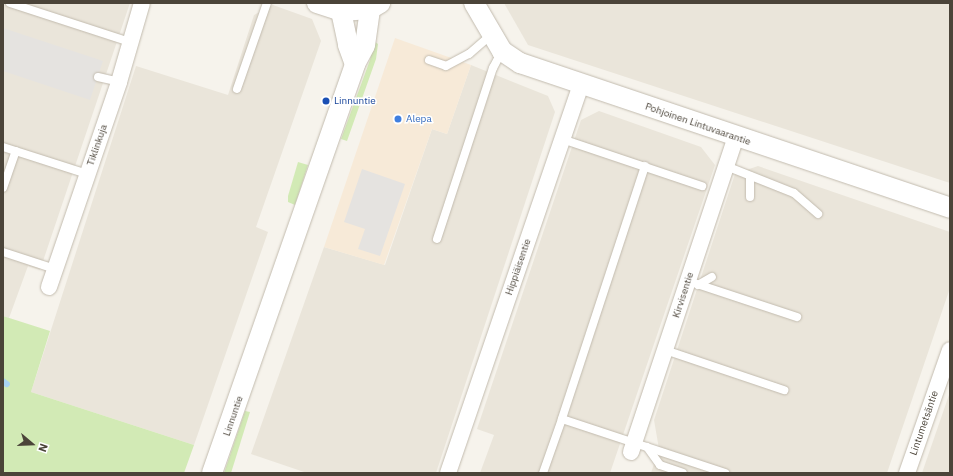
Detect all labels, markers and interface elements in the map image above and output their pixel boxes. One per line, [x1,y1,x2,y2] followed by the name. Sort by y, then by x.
[334,95,376,107] place label: Linnuntie
[321,96,331,106] marker: Linnuntie
[644,100,752,148] street label: Pohjoinen Lintuvaarantie
[406,113,432,125] place label: Alepa
[393,114,403,124] marker: Alepa
[84,123,110,167] street label: Tiklinkuja
[503,237,533,297] street label: Hippiäisentie
[670,271,696,319] street label: Kirvisentie
[907,389,941,457] street label: Lintumetsäntie
[221,394,245,438] street label: Linnuntie
[12,424,52,464] north arrow
[35,442,51,454] text: N

